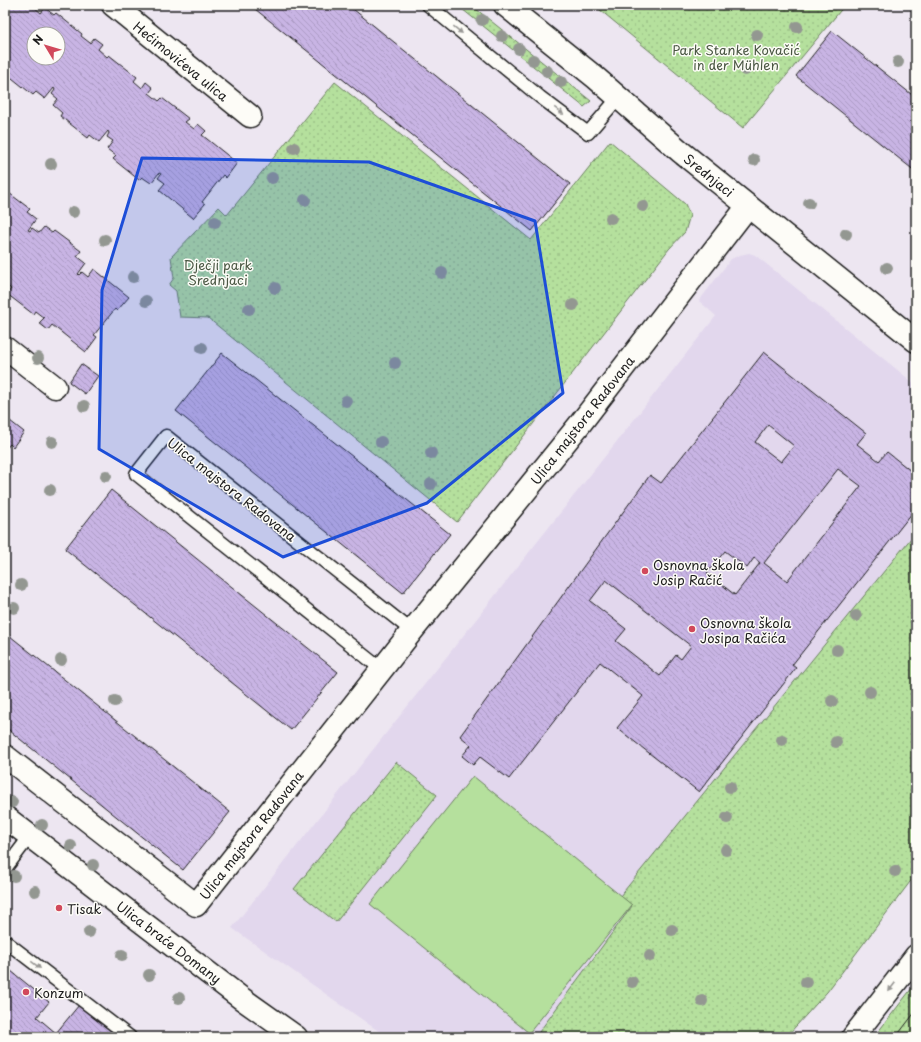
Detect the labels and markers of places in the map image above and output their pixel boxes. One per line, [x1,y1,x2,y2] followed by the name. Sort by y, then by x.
[653,555,745,589] place label: Osnovna škola Josip Račić
[640,566,650,576] marker: Osnovna škola Josip Račić
[700,613,792,647] place label: Osnovna škola Josipa Račića
[687,624,697,634] marker: Osnovna škola Josipa Račića
[67,899,102,918] place label: Tisak
[54,903,64,913] marker: Tisak
[34,983,84,1002] place label: Konzum
[21,987,31,997] marker: Konzum

